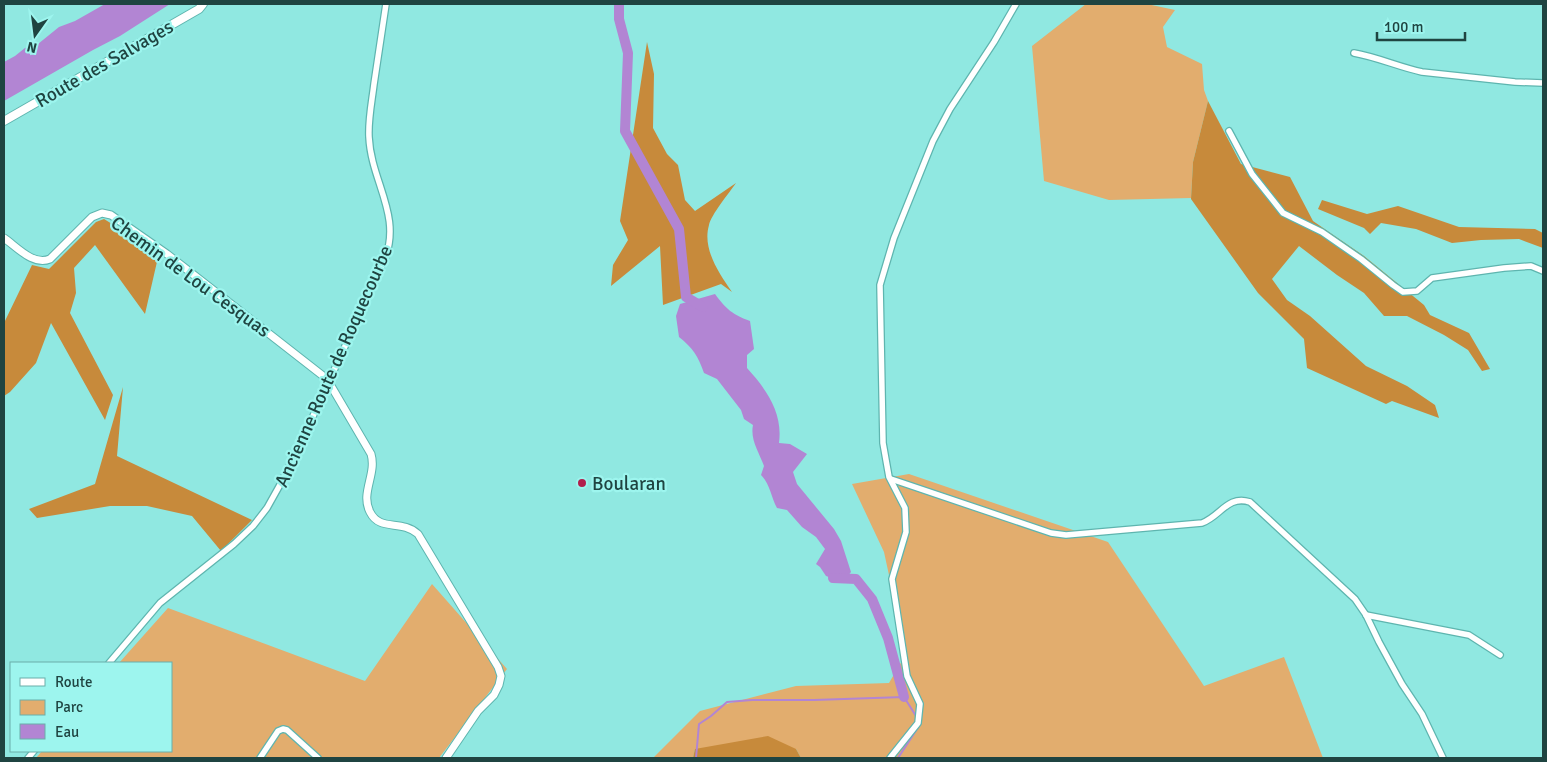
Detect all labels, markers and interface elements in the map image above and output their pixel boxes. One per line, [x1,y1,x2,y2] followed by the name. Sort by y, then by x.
[10,10,60,60] north arrow
[1377,10,1464,42] scale bar
[31,15,178,113] street label: Route des Salvages
[1384,18,1424,36] text: 100 m
[25,38,39,57] text: N
[106,211,275,343] street label: Chemin de Lou Cesquas
[270,242,398,491] street label: Ancienne Route de Roquecourbe
[592,472,666,496] place label: Boularan
[576,477,588,489] marker: Boularan
[10,662,172,752] legend
[55,673,92,691] text: Route
[55,698,83,716] text: Parc
[55,723,79,741] text: Eau

